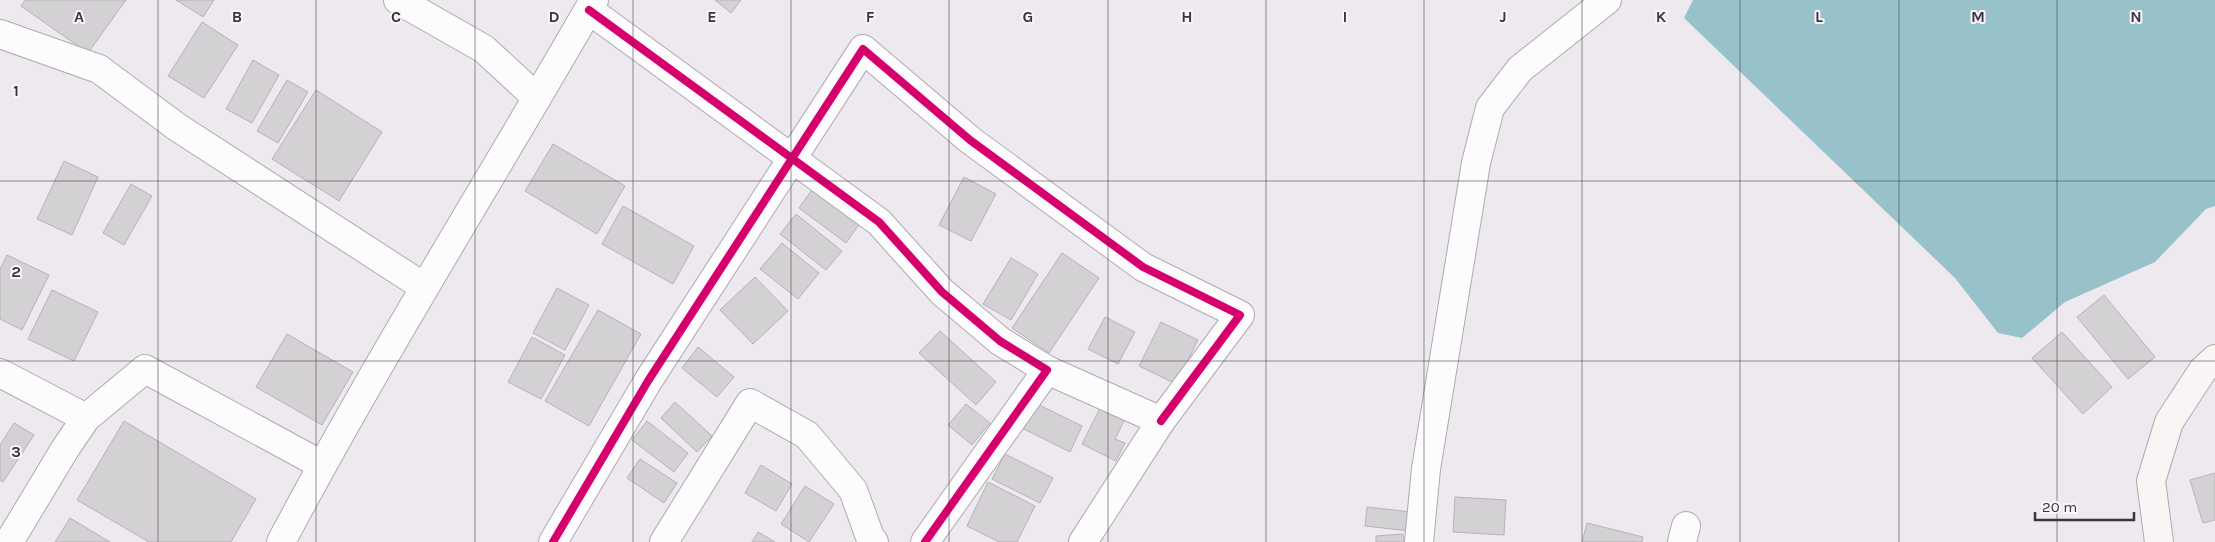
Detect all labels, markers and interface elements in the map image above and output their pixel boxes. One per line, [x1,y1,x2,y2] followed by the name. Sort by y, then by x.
[74,7,84,26] text: A
[232,7,242,26] text: B
[391,7,401,26] text: C
[549,7,560,26] text: D
[707,7,717,26] text: E
[866,7,875,26] text: F
[1023,7,1033,26] text: G
[1181,7,1193,26] text: H
[1343,7,1347,26] text: I
[1499,7,1507,26] text: J
[1656,7,1667,26] text: K
[1815,7,1823,26] text: L
[1971,7,1985,26] text: M
[2130,7,2142,26] text: N
[13,81,19,100] text: 1
[11,262,21,281] text: 2
[11,442,21,461] text: 3
[2035,490,2134,522] scale bar
[2042,498,2077,516] text: 20 m

